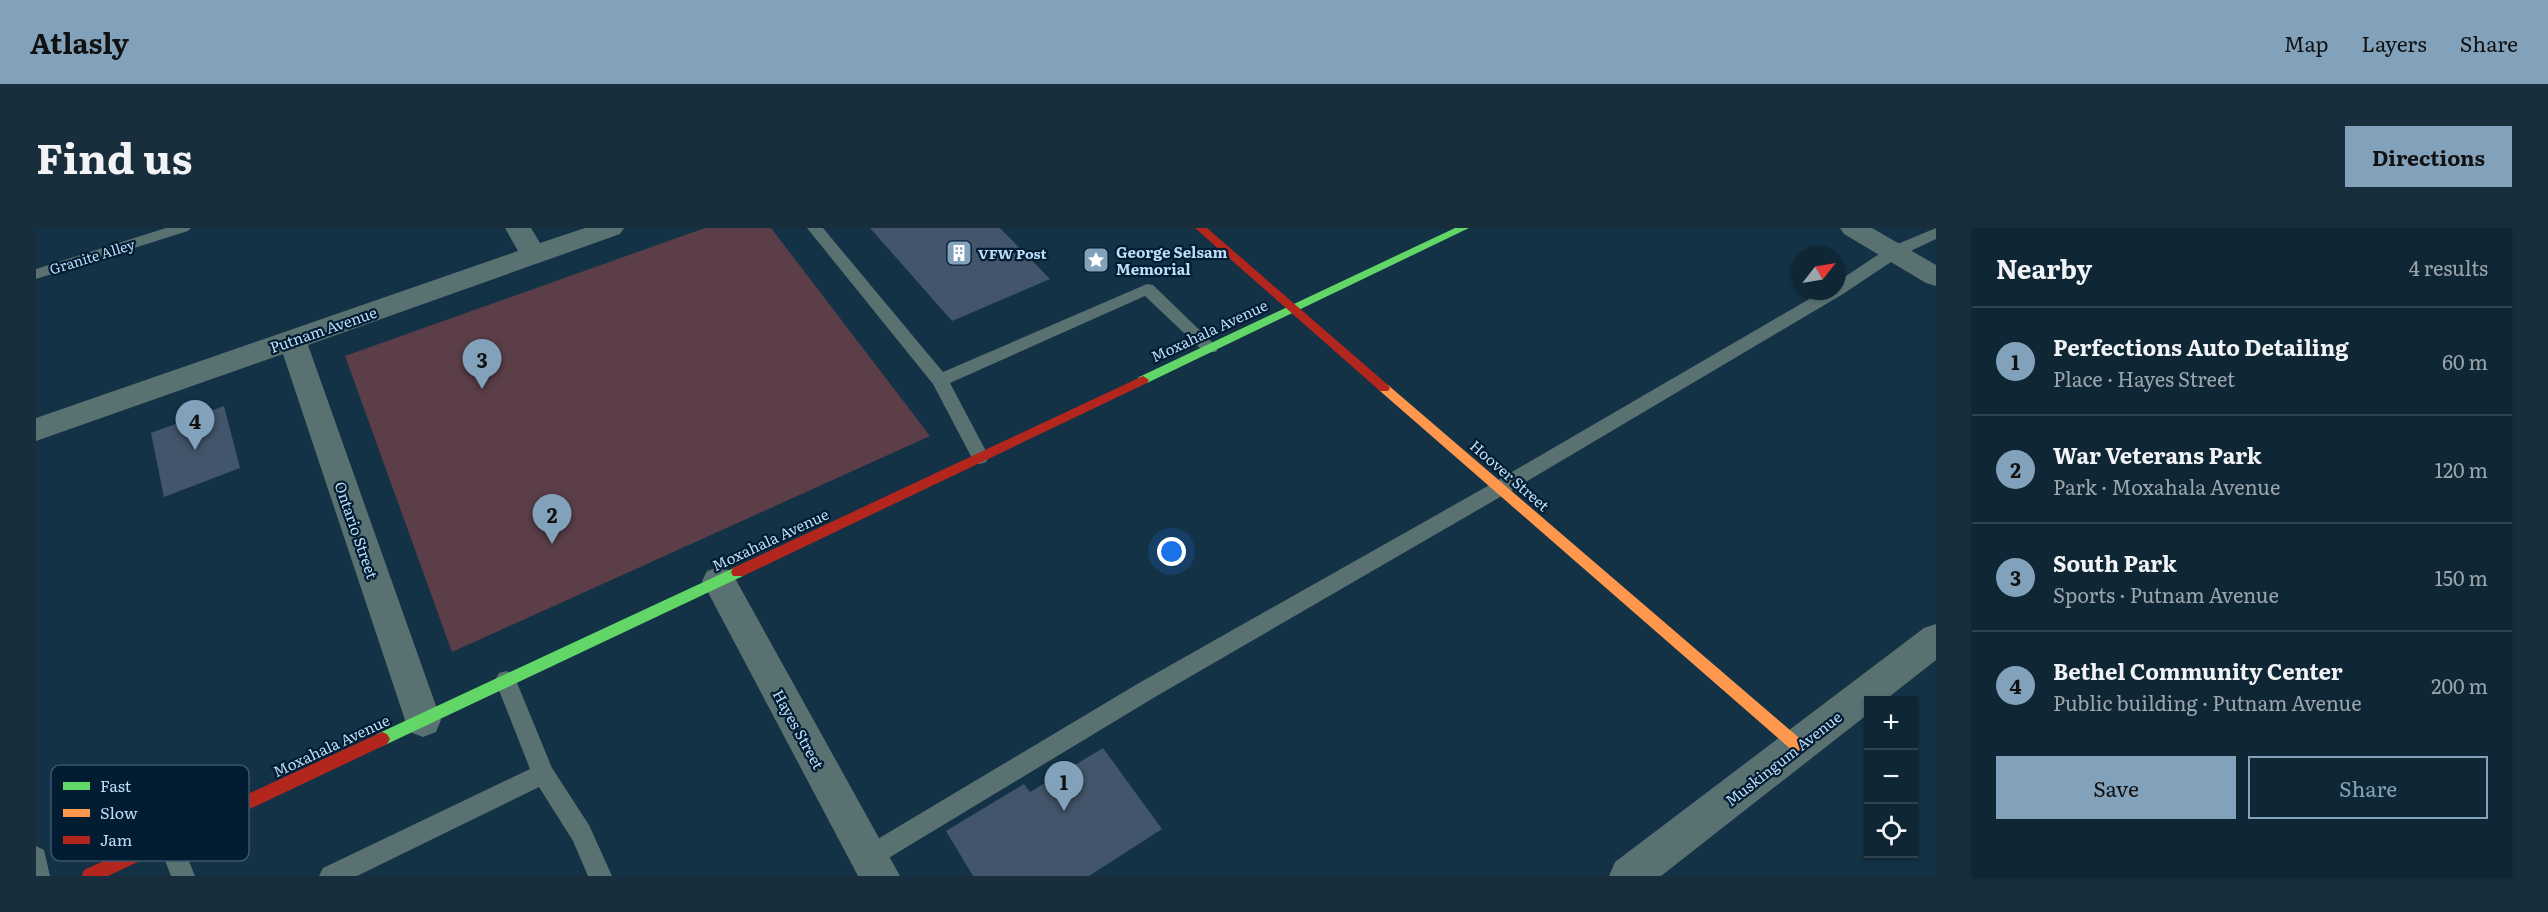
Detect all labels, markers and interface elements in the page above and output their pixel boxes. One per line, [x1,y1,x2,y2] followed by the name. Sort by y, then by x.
[30,21,129,63] text: Atlasly
[2284,27,2329,58] text: Map
[2362,27,2427,58] text: Layers
[2460,27,2518,58] text: Share
[36,125,193,187] text: Find us
[2345,126,2512,187] button: Directions
[47,233,138,278] street label: Granite Alley
[944,238,974,268] building icon: VFW Post
[1116,240,1227,280] place label: George Selsam Memorial
[978,243,1047,263] place label: VFW Post
[1081,245,1111,275] place icon: George Selsam Memorial
[1792,246,1846,300] north arrow
[1996,248,2092,287] text: Nearby
[2409,252,2488,282] text: 4 results
[1147,293,1271,367] street label: Moxahala Avenue
[266,300,380,358] street label: Putnam Avenue
[2053,330,2349,363] text: Perfections Auto Detailing
[462,340,502,389] pin: 3
[2011,346,2020,376] text: 1
[2442,346,2488,376] text: 60 m
[2053,363,2235,393] text: Place · Hayes Street
[176,400,214,450] pin: 4
[1465,434,1555,516] street label: Hoover Street
[2053,438,2262,471] text: War Veterans Park
[2010,454,2021,484] text: 2
[2435,454,2488,484] text: 120 m
[2053,471,2280,501] text: Park · Moxahala Avenue
[330,478,384,582] street label: Ontario Street
[532,494,572,544] pin: 2
[708,502,832,576] street label: Moxahala Avenue
[1157,537,1186,566] your location
[2053,546,2177,579] text: South Park
[2010,562,2021,592] text: 3
[2435,562,2488,592] text: 150 m
[2053,579,2279,609] text: Sports · Putnam Avenue
[2053,654,2343,687] text: Bethel Community Center
[2009,670,2022,700] text: 4
[2431,670,2488,700] text: 200 m
[768,685,830,773] street label: Hayes Street
[2053,687,2362,717] text: Public building · Putnam Avenue
[1864,696,1918,858] map controls
[1864,696,1918,750] button: +
[1720,705,1846,811] street label: Muskingum Avenue
[269,708,393,782] street label: Moxahala Avenue
[1864,750,1918,804] button: −
[1996,756,2236,819] button: Save
[2248,756,2488,819] button: Share
[1044,762,1084,811] pin: 1
[51,765,249,861] legend
[100,773,132,797] text: Fast
[100,800,138,824] text: Slow
[1864,804,1918,858] button: locate
[100,827,133,851] text: Jam

